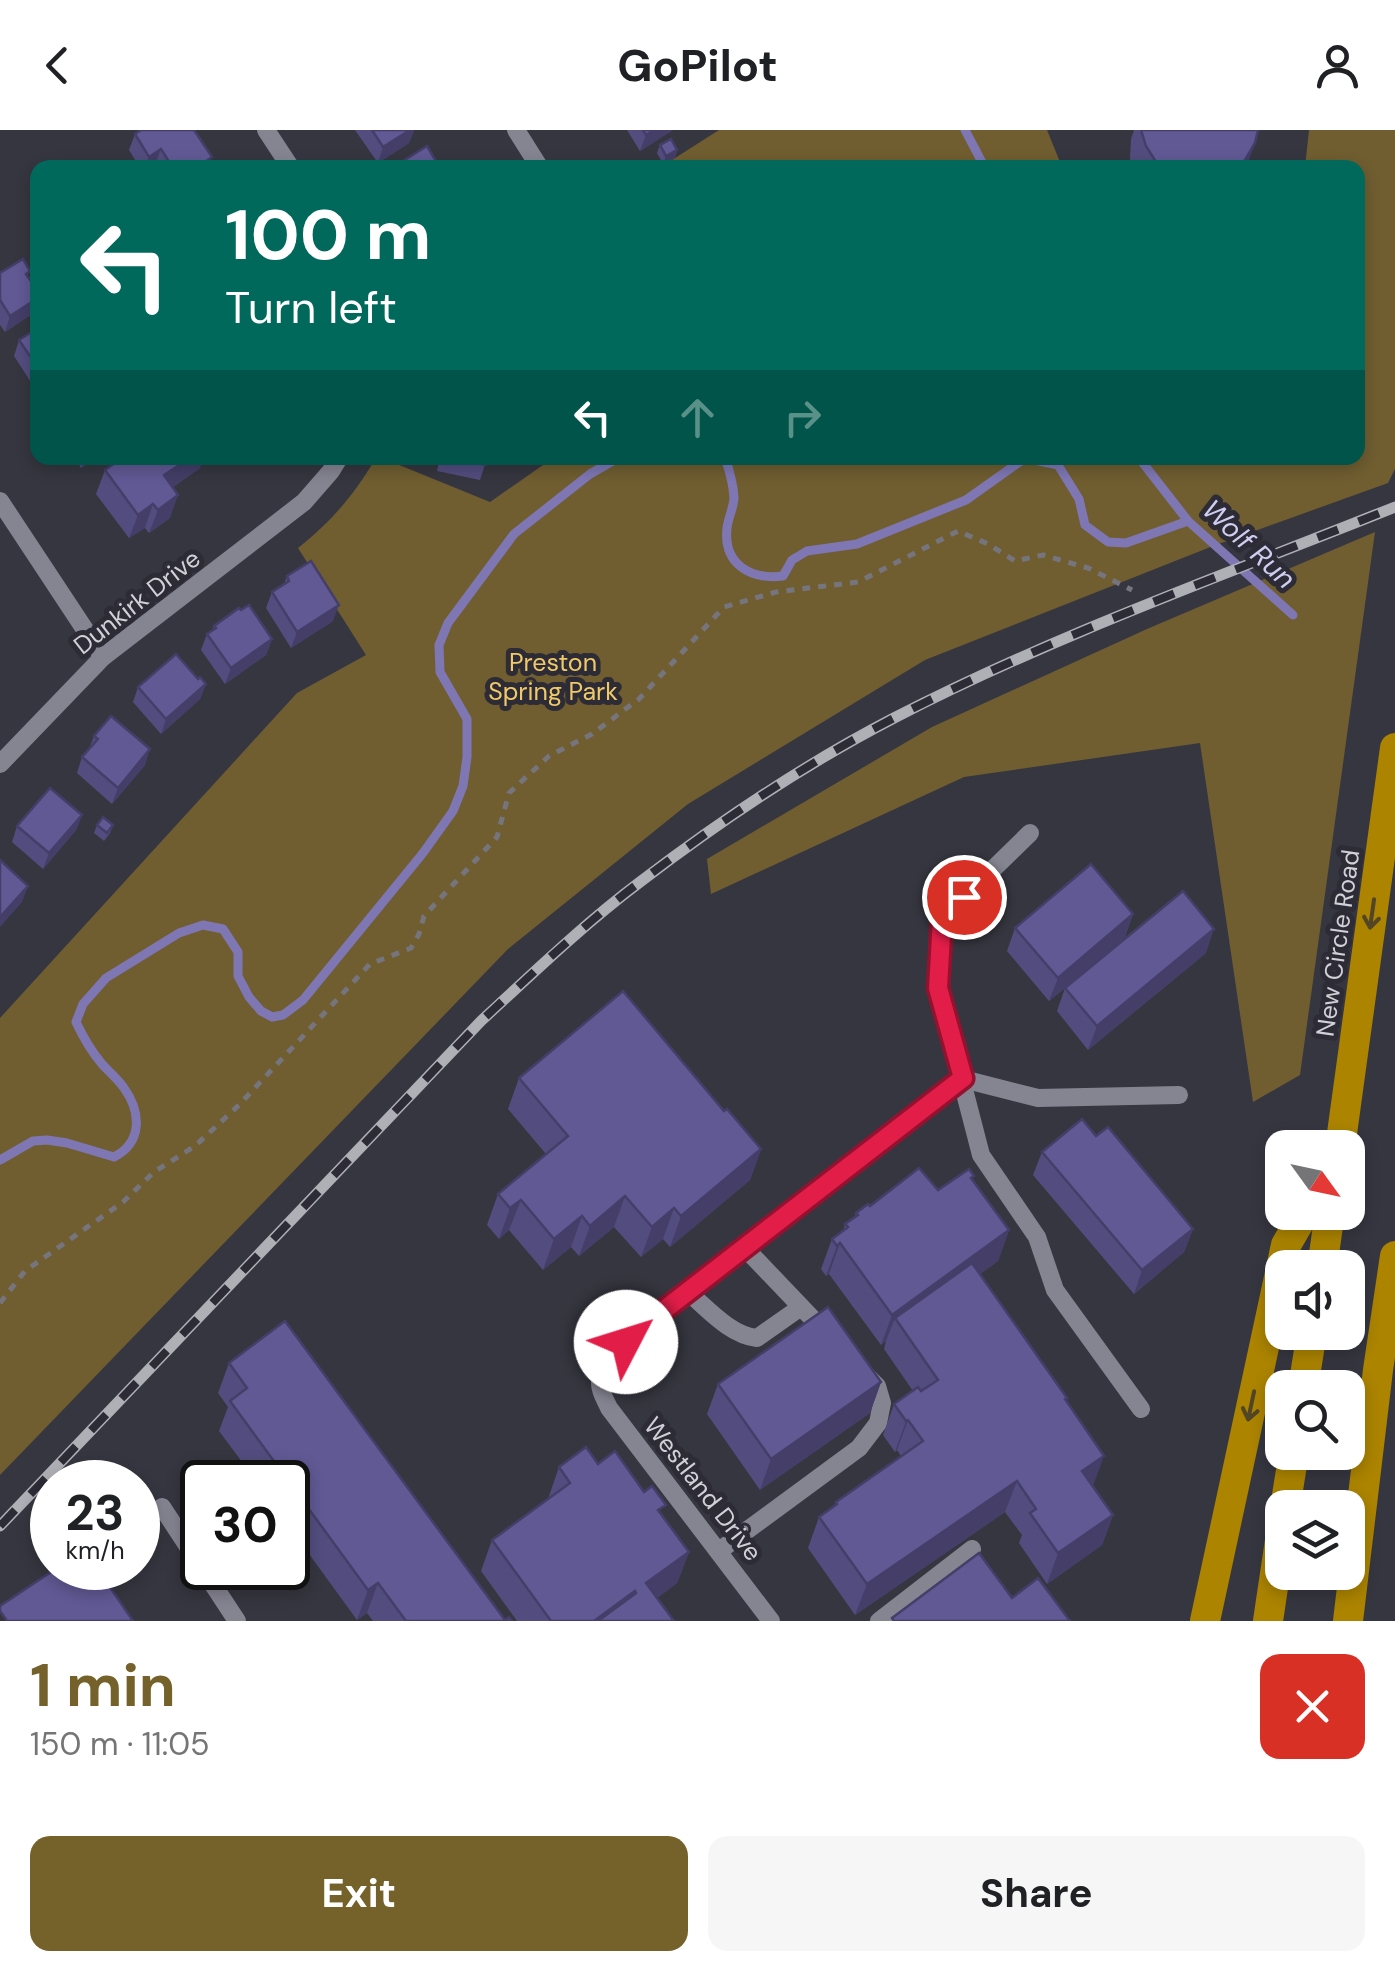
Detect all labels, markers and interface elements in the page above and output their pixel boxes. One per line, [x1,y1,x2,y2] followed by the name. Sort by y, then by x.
[617,36,778,95] text: GoPilot
[30,38,85,93] icon: back
[1310,38,1365,93] icon: person
[225,190,431,281] text: 100 m
[60,200,190,330] icon: left
[225,278,397,337] text: Turn left
[565,390,620,445] icon: left
[670,390,725,445] icon: ahead
[775,390,830,445] icon: right
[1194,491,1304,597] water label: Wolf Run
[67,542,207,662] street label: Dunkirk Drive
[488,646,618,708] park label: Preston Spring Park
[1309,847,1367,1039] street label: New Circle Road
[922,855,1007,940] pin
[937,870,992,925] icon: arrive
[1363,897,1381,929] one-way arrow
[1265,1130,1365,1230] north arrow
[1265,1130,1365,1590] map controls
[1265,1250,1365,1350] button: sound
[574,1290,678,1394] position arrow
[1265,1370,1365,1470] button: search
[1241,1389,1260,1421] one-way arrow
[636,1410,770,1568] street label: Westland Drive
[180,1460,310,1590] speed limit sign: 30
[66,1480,125,1546] text: 23
[1265,1490,1365,1590] button: layers
[65,1534,125,1567] text: km/h
[30,1646,176,1725] text: 1 min
[1260,1654,1365,1759] button: close
[30,1723,210,1765] text: 150 m · 11:05
[30,1836,688,1951] button: Exit
[708,1836,1365,1951] button: Share

